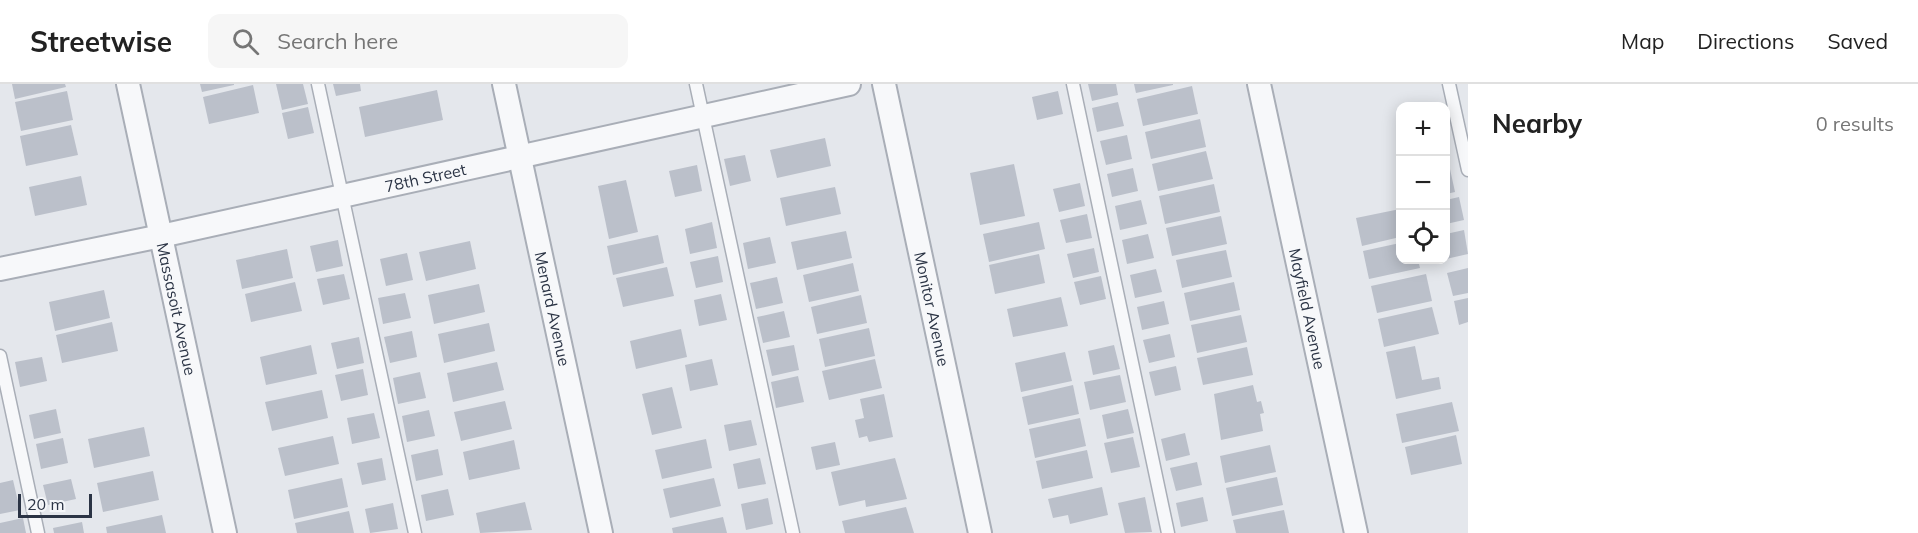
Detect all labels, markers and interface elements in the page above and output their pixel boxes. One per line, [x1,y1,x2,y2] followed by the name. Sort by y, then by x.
[208,14,628,68] search box
[30,24,172,59] text: Streetwise
[229,25,262,58] icon: search
[277,27,398,55] text: Search here
[1621,28,1664,54] text: Map
[1697,28,1794,54] text: Directions
[1827,28,1888,54] text: Saved
[1396,102,1450,264] map controls
[1396,102,1450,156] button: +
[1492,107,1582,140] text: Nearby
[1816,111,1894,136] text: 0 results
[1396,156,1450,210] button: −
[383,159,468,196] street label: 78th Street
[1396,210,1450,264] button: locate
[153,241,201,377] street label: Massasoit Avenue
[1285,246,1330,371] street label: Mayfield Avenue
[530,250,575,368] street label: Menard Avenue
[910,250,954,368] street label: Monitor Avenue
[18,491,92,518] scale bar
[27,494,64,514] text: 20 m

